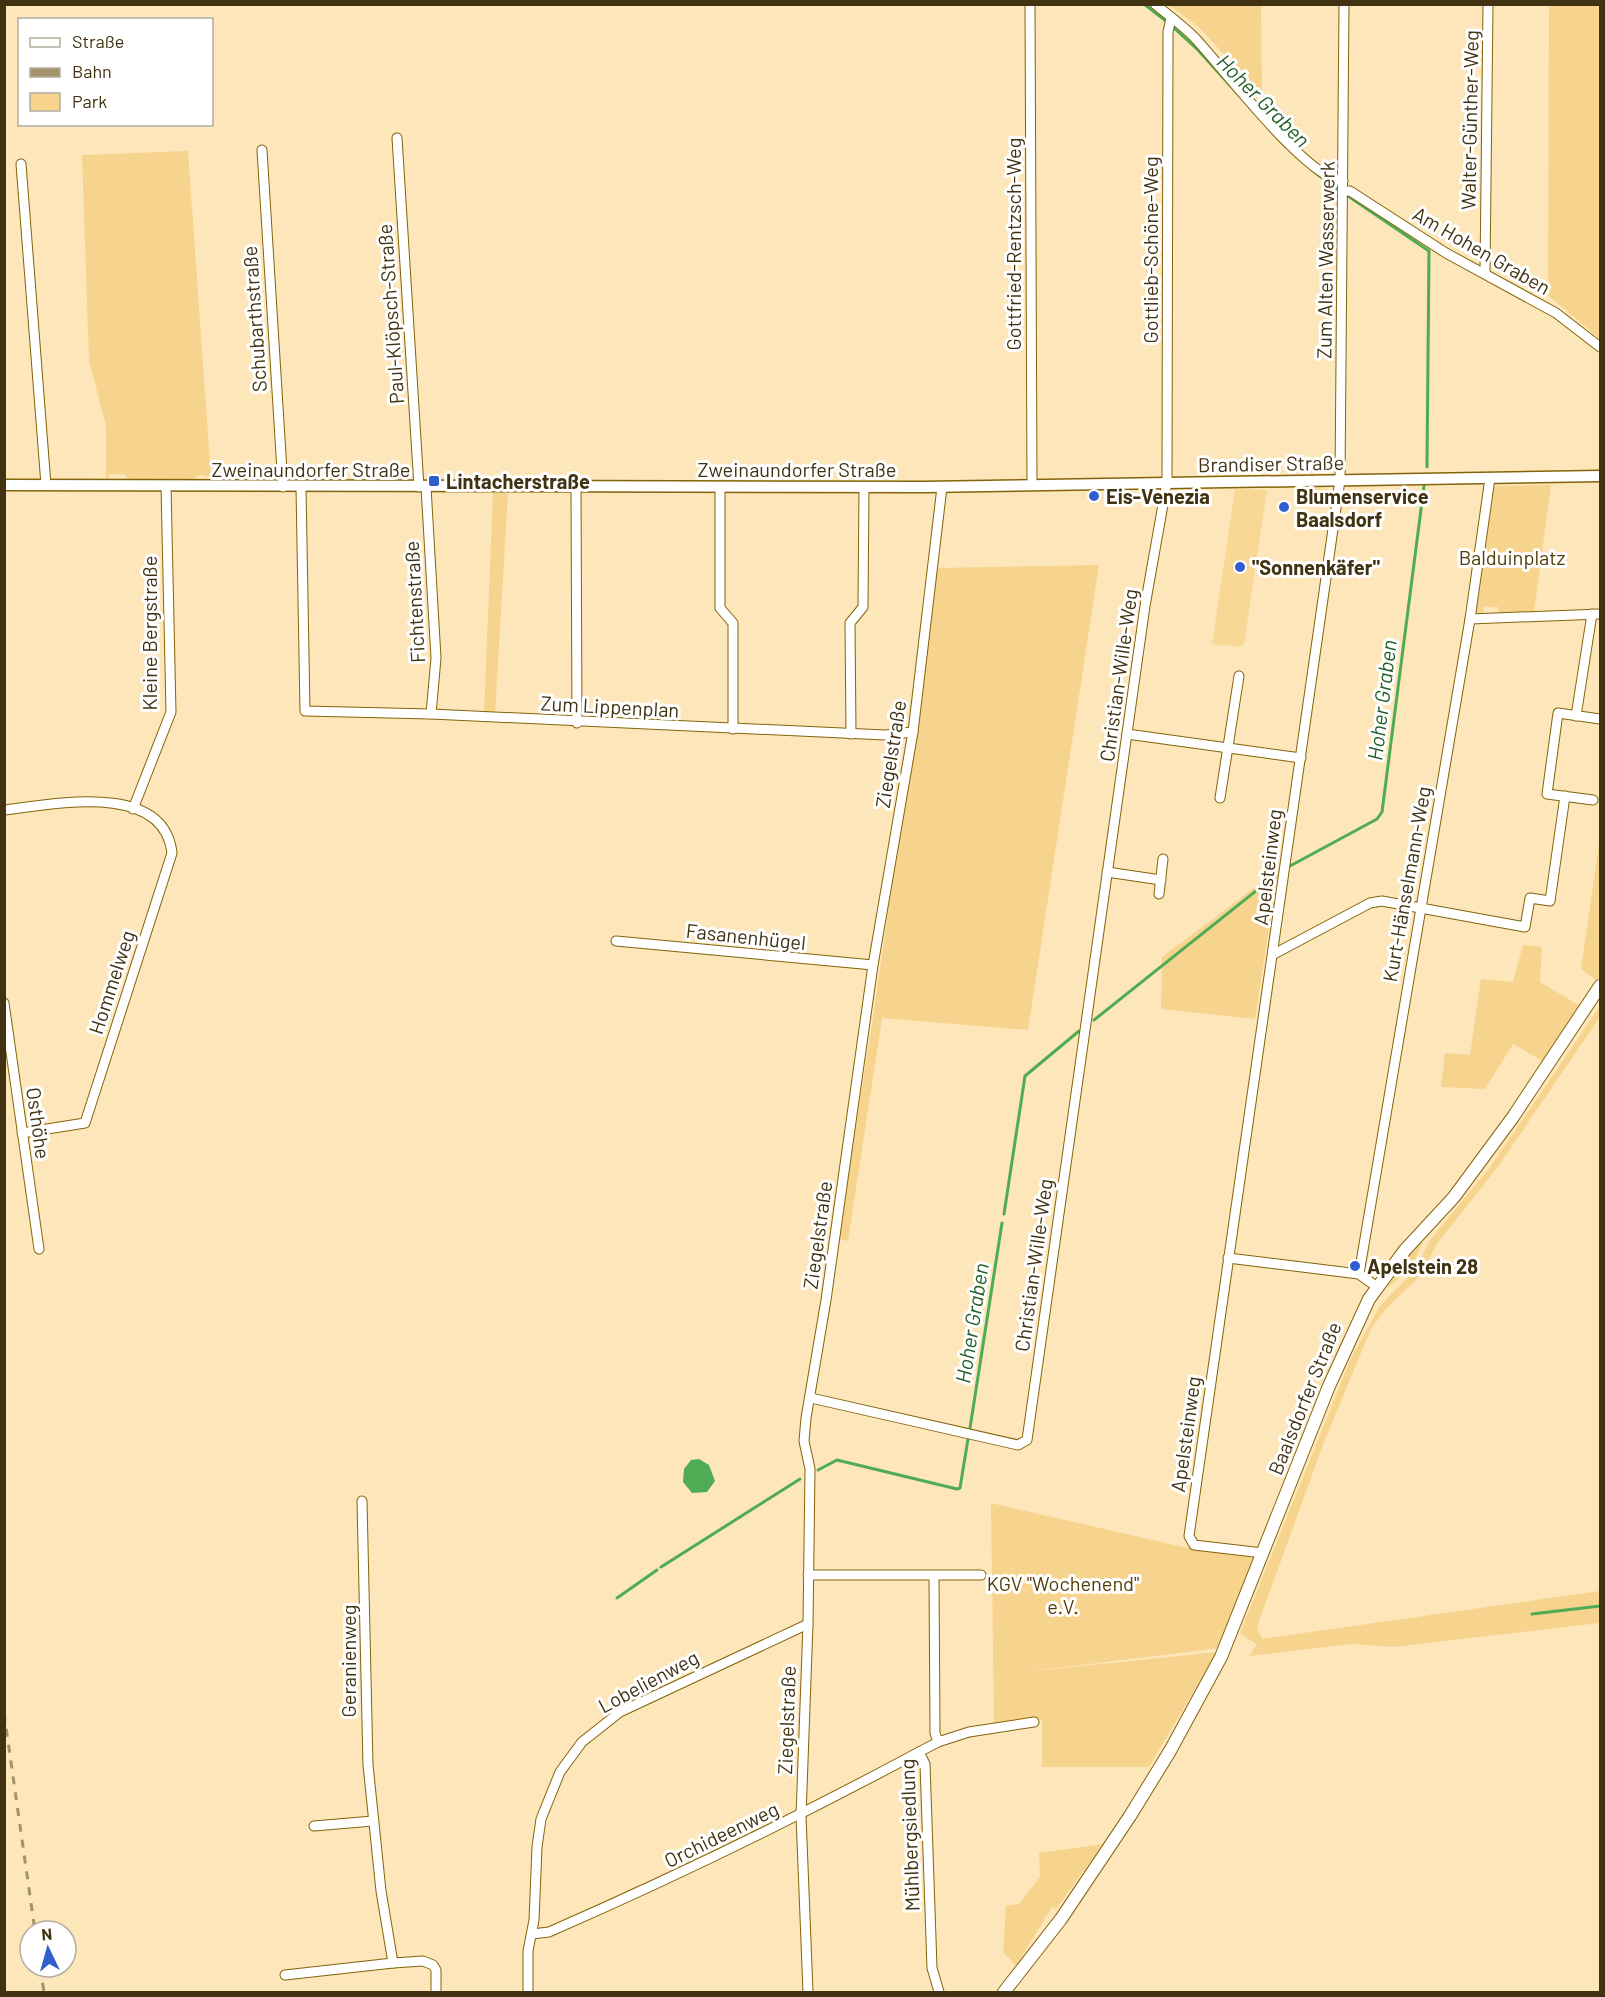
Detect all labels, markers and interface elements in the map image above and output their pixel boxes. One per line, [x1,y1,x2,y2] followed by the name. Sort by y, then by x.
[18,18,213,126] legend
[72,30,124,52] text: Straße
[1455,30,1483,210] street label: Walter-Günther-Weg
[1212,48,1316,152] water label: Hoher Graben
[72,60,112,82] text: Bahn
[72,90,107,112] text: Park
[1001,138,1025,350] street label: Gottfried-Rentzsch-Weg
[1138,156,1162,344] street label: Gottlieb-Schöne-Weg
[1311,161,1339,359] street label: Zum Alten Wasserwerk
[1409,201,1555,299] street label: Am Hohen Graben
[372,223,408,405] street label: Paul-Klöpsch-Straße
[237,245,271,393] street label: Schubarthstraße
[1198,450,1344,476] street label: Brandiser Straße
[212,457,410,481] street label: Zweinaundorfer Straße
[698,457,896,481] street label: Zweinaundorfer Straße
[446,469,590,493] place label: Lintacherstraße
[427,474,441,488] marker: Lintacherstraße
[1106,484,1210,508] place label: Eis-Venezia
[1296,484,1429,531] place label: Blumenservice Baalsdorf
[1087,489,1101,503] marker: Eis-Venezia
[1277,500,1291,514] marker: Blumenservice Baalsdorf
[399,540,429,664] street label: Fichtenstraße
[1459,545,1565,569] park label: Balduinplatz
[1252,555,1380,579] place label: "Sonnenkäfer"
[137,556,161,710] street label: Kleine Bergstraße
[1233,560,1247,574] marker: "Sonnenkäfer"
[1094,587,1142,763] street label: Christian-Wille-Weg
[1361,638,1401,762] water label: Hoher Graben
[540,690,680,722] street label: Zum Lippenplan
[870,698,910,810] street label: Ziegelstraße
[1377,784,1435,984] street label: Kurt-Hänselmann-Weg
[1248,808,1286,926] street label: Apelsteinweg
[685,918,807,954] street label: Fasanenhügel
[83,927,139,1037] street label: Hommelweg
[22,1086,56,1160] street label: Osthöhe
[1009,1177,1057,1353] street label: Christian-Wille-Weg
[798,1179,836,1291] street label: Ziegelstraße
[1367,1254,1478,1278] place label: Apelstein 28
[1348,1259,1362,1273] marker: Apelstein 28
[949,1261,993,1385] water label: Hoher Graben
[1262,1318,1346,1478] street label: Baalsdorfer Straße
[1165,1375,1205,1493] street label: Apelsteinweg
[987,1571,1139,1618] park label: KGV "Wochenend" e.V.
[336,1605,360,1717] street label: Geranienweg
[594,1645,702,1717] street label: Lobelienweg
[772,1665,800,1775] street label: Ziegelstraße
[894,1758,924,1912] street label: Mühlbergsiedlung
[660,1796,782,1872] street label: Orchideenweg
[18,1919,78,1979] north arrow
[41,1924,53,1943] text: N

